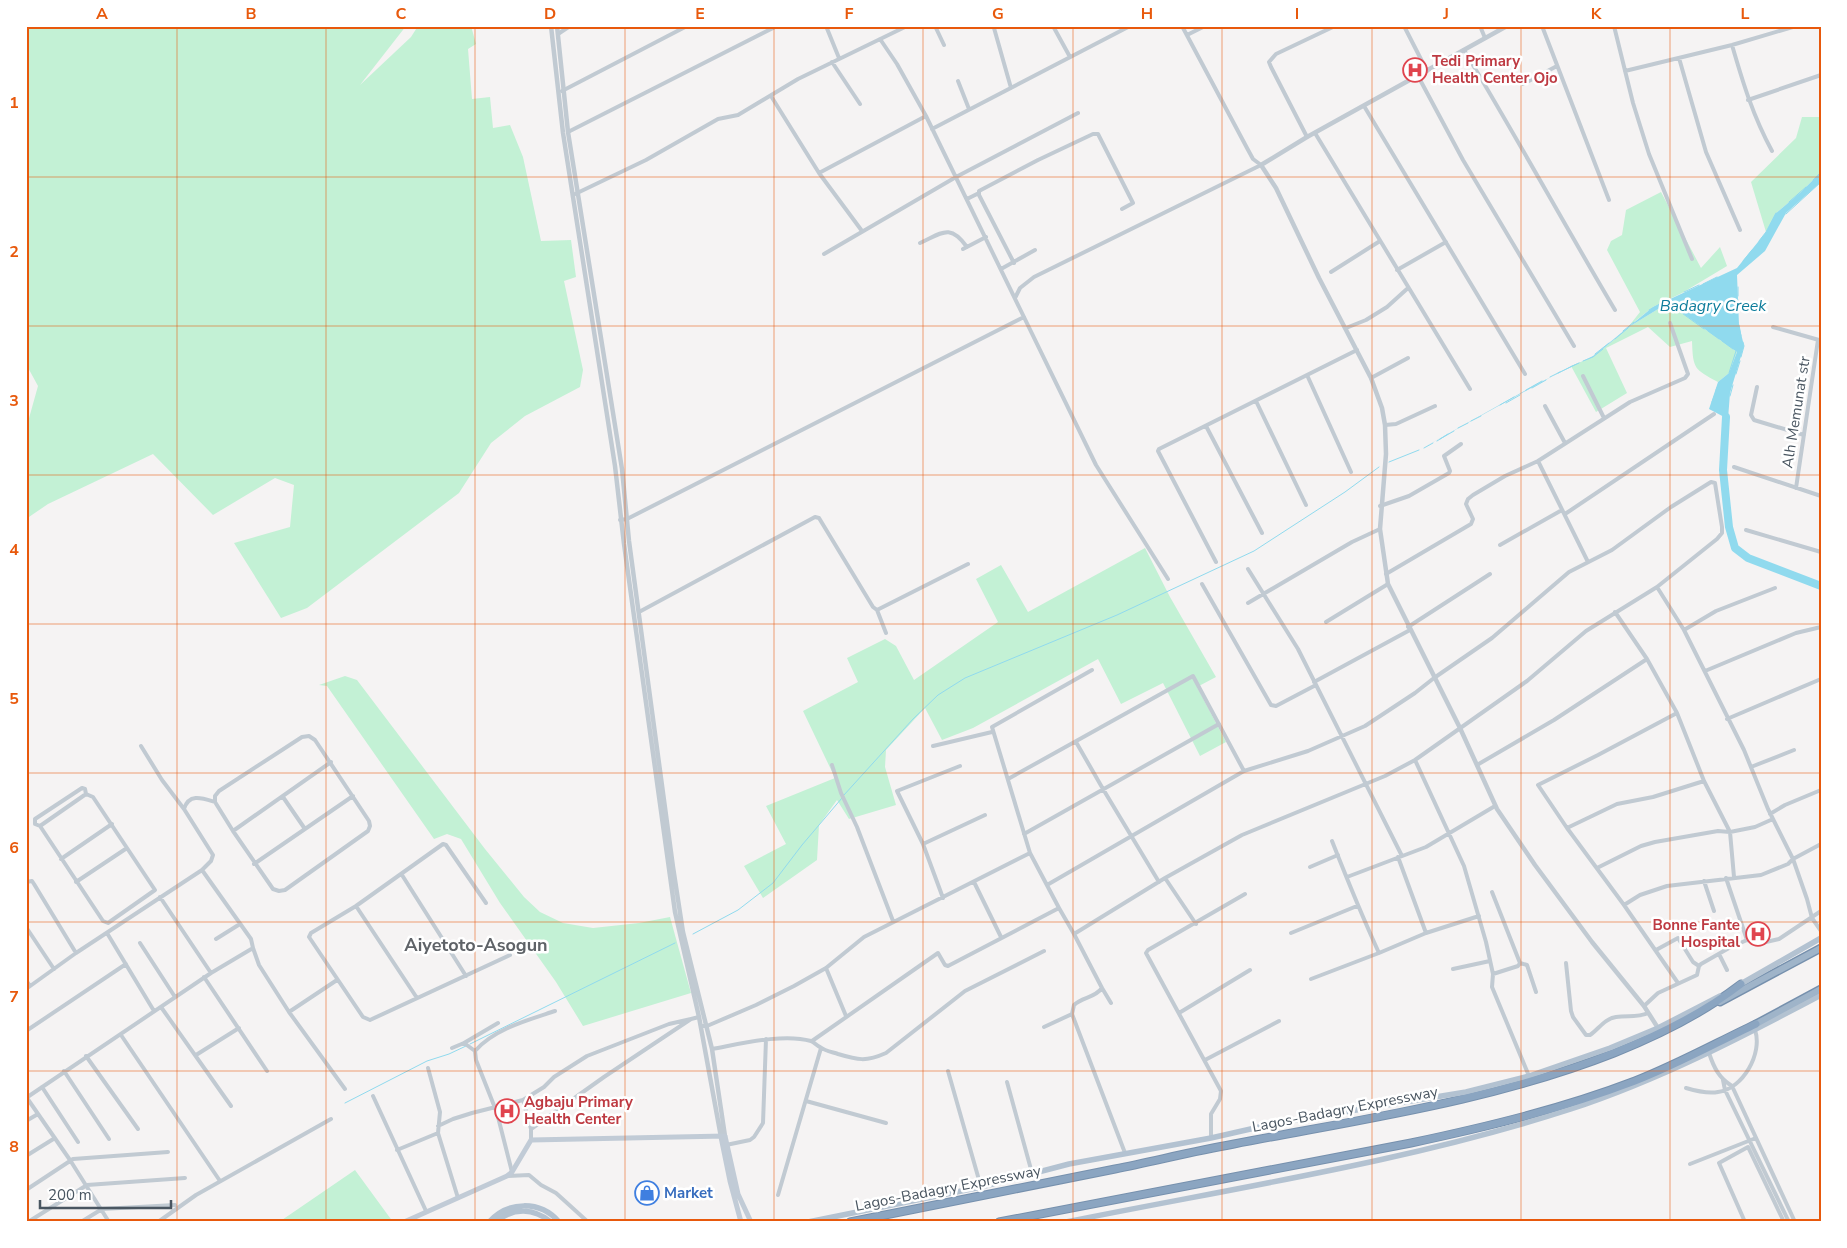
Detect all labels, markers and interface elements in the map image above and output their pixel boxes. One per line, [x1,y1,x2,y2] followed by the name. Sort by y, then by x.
[96,3,108,25] text: A
[245,3,257,25] text: B
[396,3,407,25] text: C
[544,3,556,25] text: D
[695,3,705,25] text: E
[845,3,854,25] text: F
[992,3,1004,25] text: G
[1141,3,1153,25] text: H
[1295,3,1299,25] text: I
[1442,3,1449,25] text: J
[1591,3,1603,25] text: K
[1741,3,1750,25] text: L
[1432,51,1558,88] place label: Tedi Primary Health Center Ojo
[1402,57,1428,83] hospital icon: Tedi Primary Health Center Ojo
[9,92,19,114] text: 1
[9,241,19,263] text: 2
[1660,295,1767,317] water label: Badagry Creek
[1777,354,1815,469] street label: Alh Memunat str
[9,390,19,412] text: 3
[9,539,19,561] text: 4
[9,688,19,710] text: 5
[9,837,19,859] text: 6
[1652,915,1740,952] place label: Bonne Fante Hospital
[1745,921,1771,947] hospital icon: Bonne Fante Hospital
[404,933,548,957] district label: Aiyetoto-Asogun
[9,986,19,1008] text: 7
[1250,1081,1440,1137] street label: Lagos-Badagry Expressway
[524,1092,633,1129] place label: Agbaju Primary Health Center
[494,1098,520,1124] hospital icon: Agbaju Primary Health Center
[9,1136,19,1158] text: 8
[853,1160,1043,1216] street label: Lagos-Badagry Expressway
[40,1178,171,1210] scale bar
[634,1180,660,1206] shop icon: Market
[664,1183,713,1203] place label: Market
[48,1185,92,1205] text: 200 m

